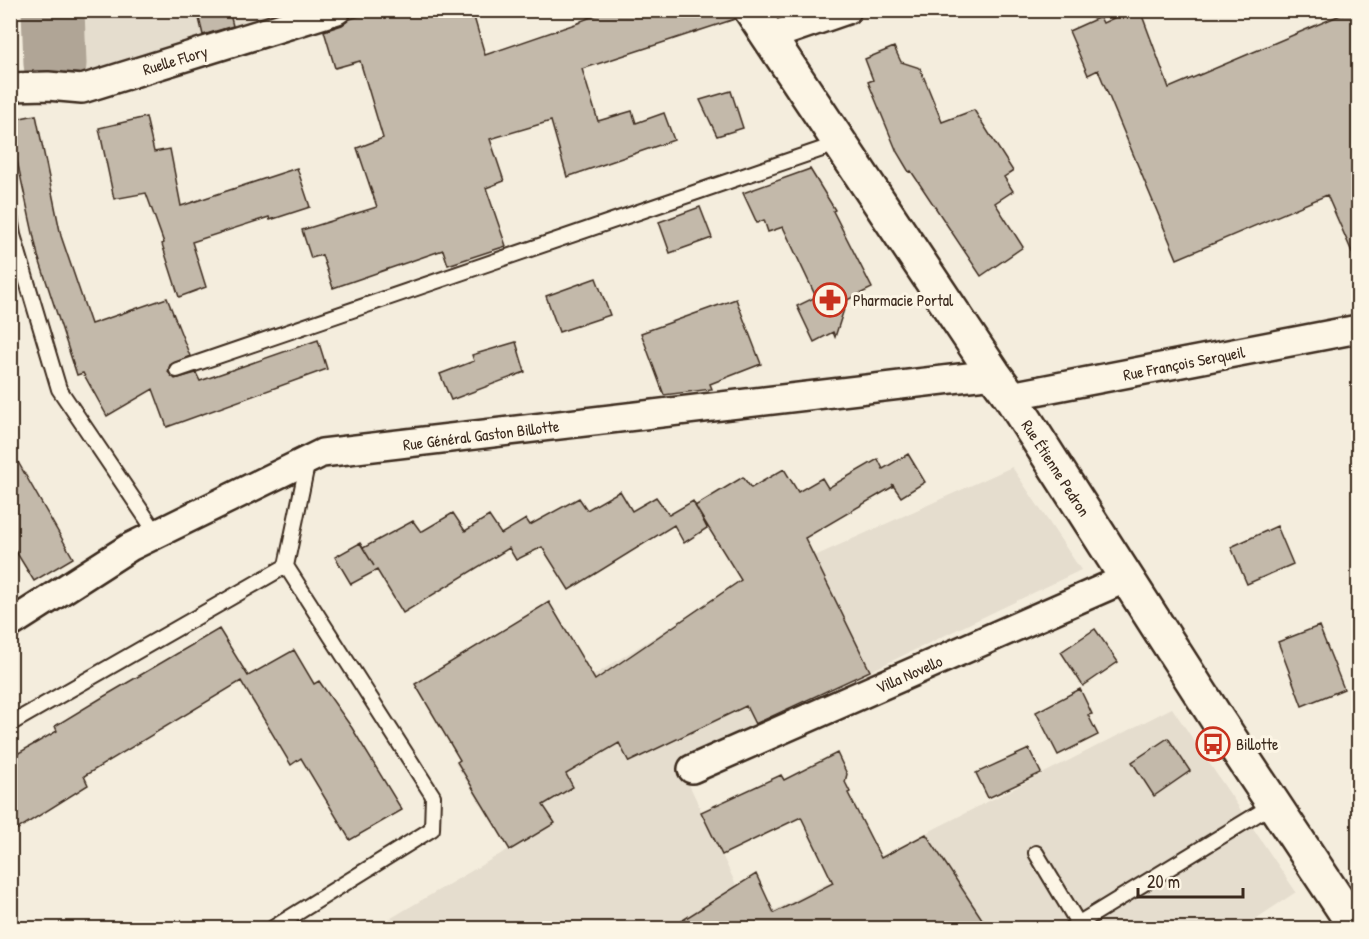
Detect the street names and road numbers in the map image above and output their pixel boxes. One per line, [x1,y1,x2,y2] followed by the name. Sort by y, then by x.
[140,40,210,80] street label: Ruelle Flory
[1121,340,1247,386] street label: Rue François Serqueil
[402,414,561,455] street label: Rue Général Gaston Billotte
[1017,416,1095,520] street label: Rue Étienne Pedron
[872,649,946,698] street label: Villa Novello

